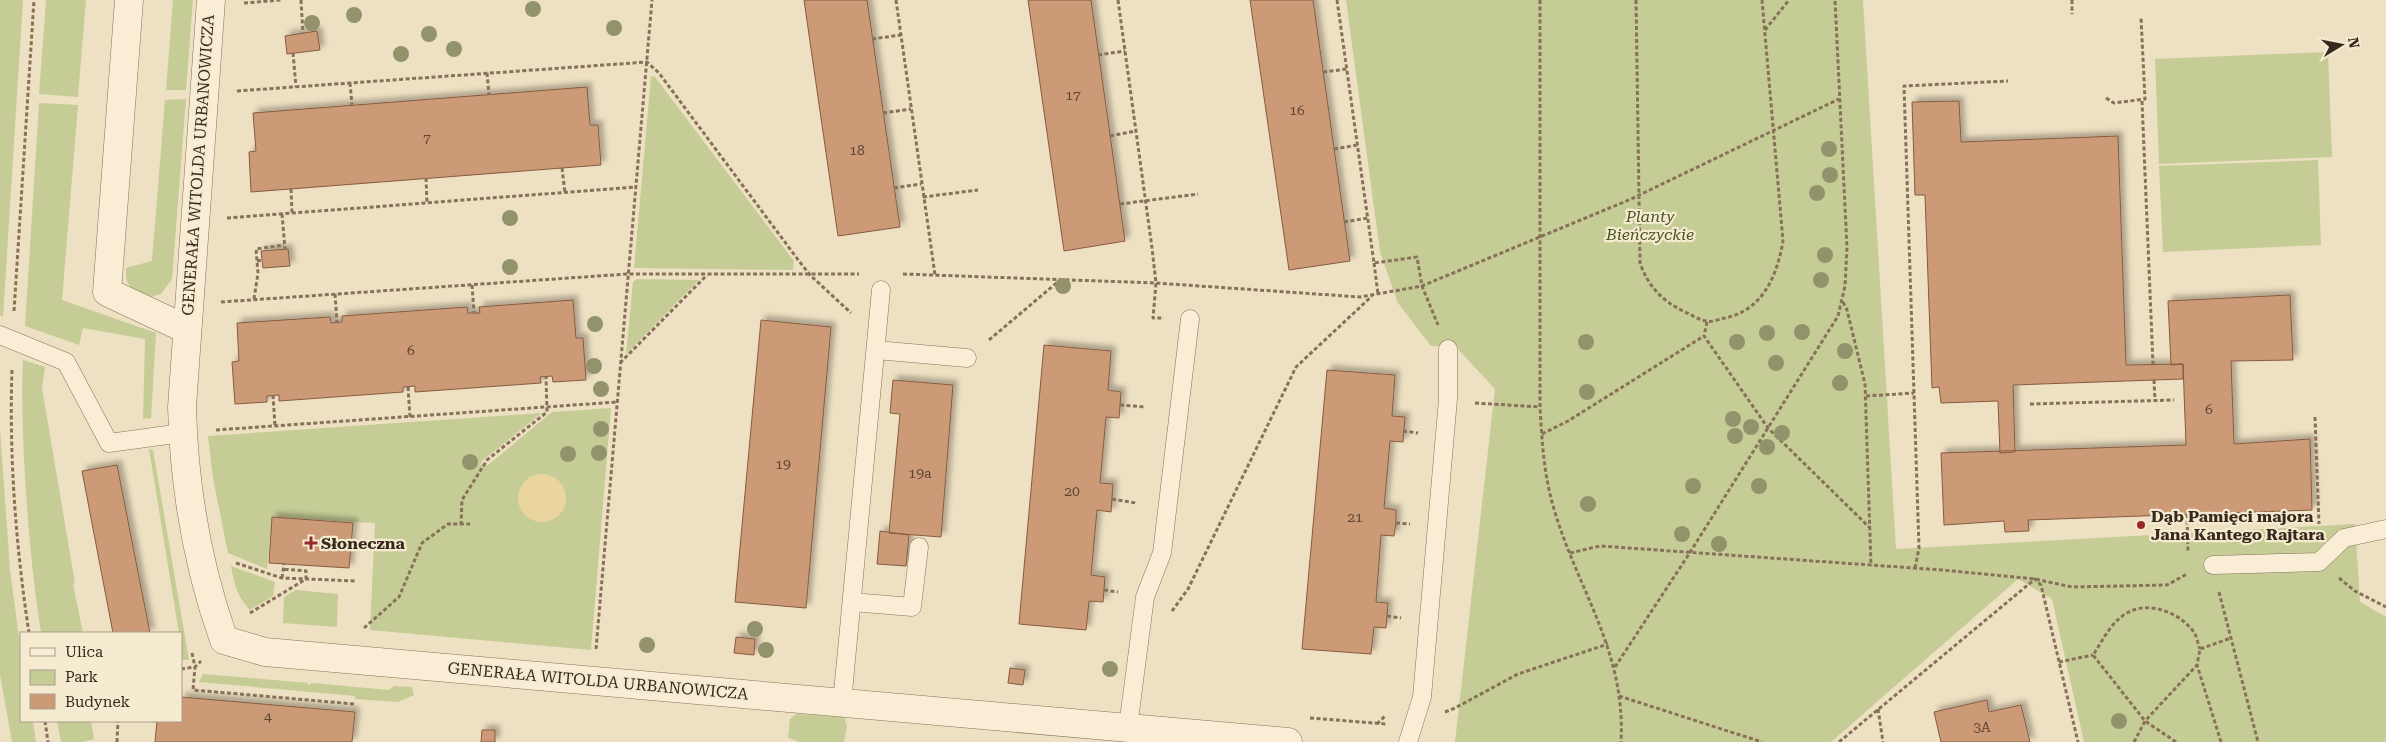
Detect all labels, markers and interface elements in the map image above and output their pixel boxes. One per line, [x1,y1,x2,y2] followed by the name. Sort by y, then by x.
[178,13,218,316] street label: GENERAŁA WITOLDA URBANOWICZA
[2316,20,2366,70] north arrow
[2345,36,2363,50] text: N
[1065,87,1081,103] house number: 17
[1289,102,1305,118] house number: 16
[423,130,431,146] house number: 7
[849,142,865,158] house number: 18
[1605,207,1694,244] park label: Planty Bieńczyckie
[407,342,415,358] house number: 6
[2205,401,2213,417] house number: 6
[775,456,791,472] house number: 19
[908,465,932,481] house number: 19a
[1064,483,1080,499] house number: 20
[2151,507,2325,544] place label: Dąb Pamięci majora Jana Kantego Rajtara
[1347,509,1363,525] house number: 21
[2135,519,2147,531] marker: Dąb Pamięci majora Jana Kantego Rajtara
[321,534,406,553] place label: Słoneczna
[305,537,317,549] marker: Słoneczna
[20,632,182,722] legend
[65,643,103,661] text: Ulica
[447,658,750,704] street label: GENERAŁA WITOLDA URBANOWICZA
[65,668,99,686] text: Park
[65,693,130,711] text: Budynek
[264,708,272,724] house number: 4
[1973,719,1991,735] house number: 3A

